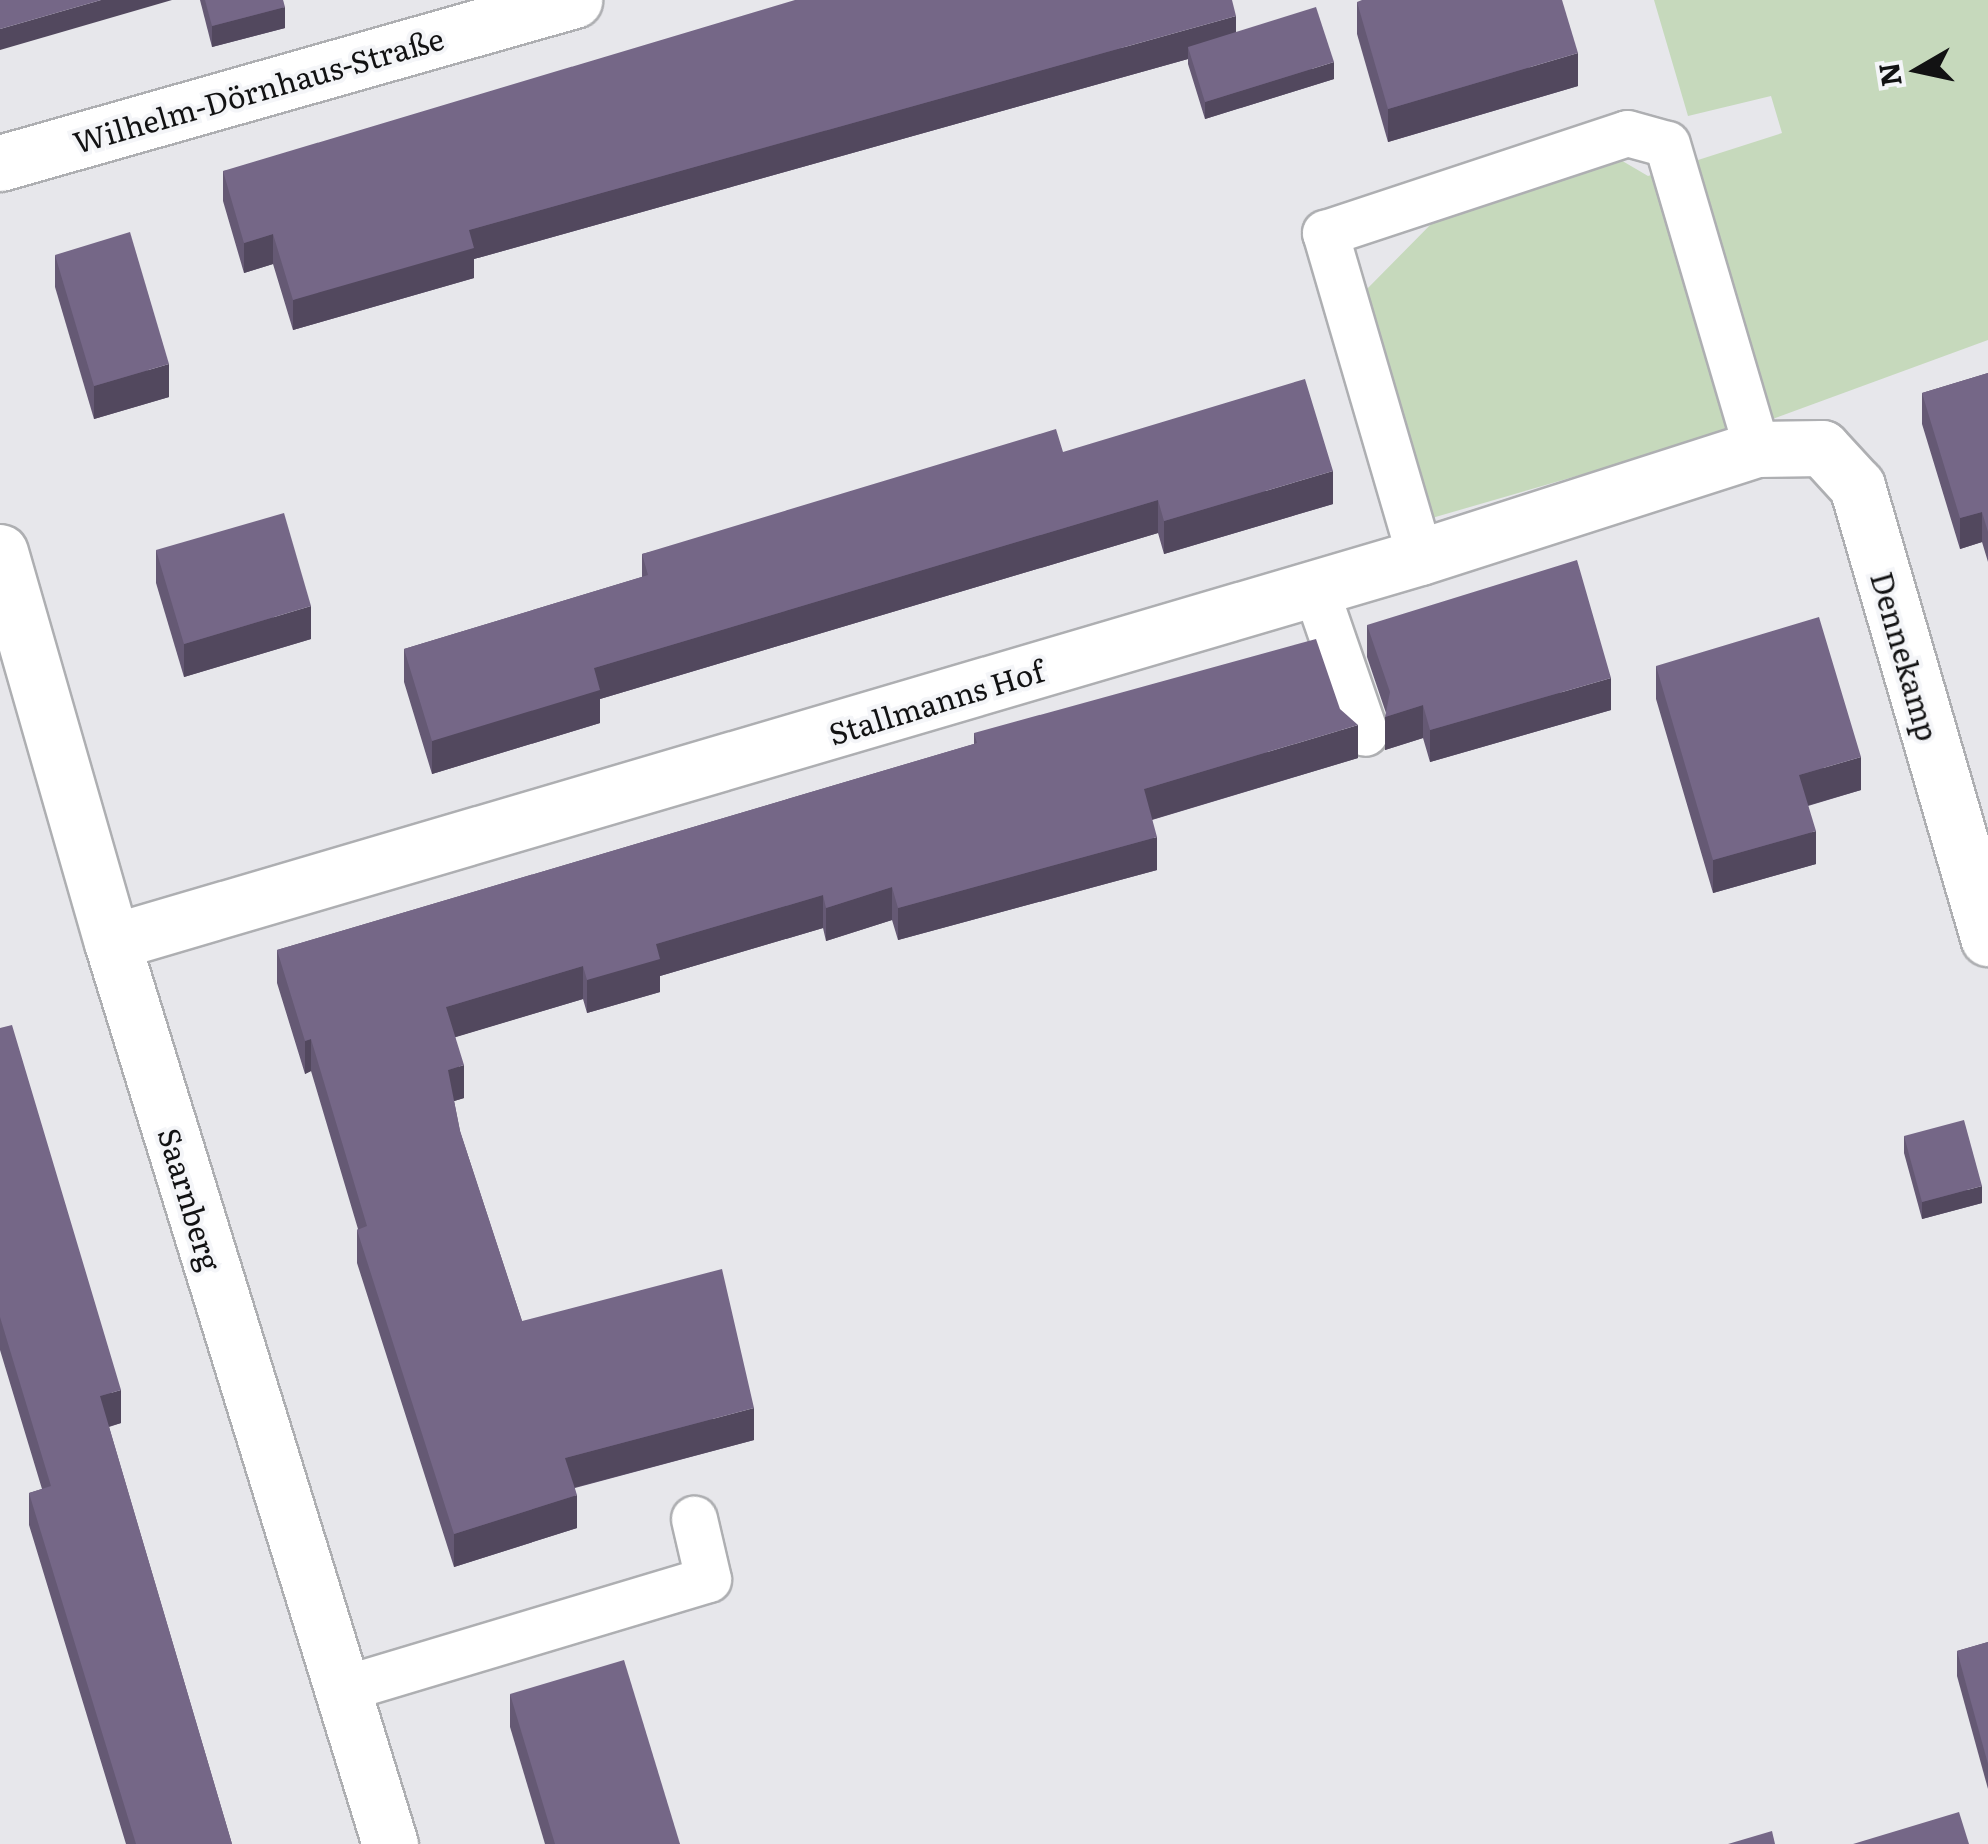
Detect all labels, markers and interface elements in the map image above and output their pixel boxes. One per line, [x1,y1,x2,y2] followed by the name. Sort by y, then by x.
[69,19,447,159] street label: Wilhelm-Dörnhaus-Straße
[1868,20,1968,120] north arrow
[1866,60,1911,90] text: N
[1865,567,1947,745] street label: Dennekamp
[824,651,1048,751] street label: Stallmanns Hof
[152,1123,230,1275] street label: Saarnberg

